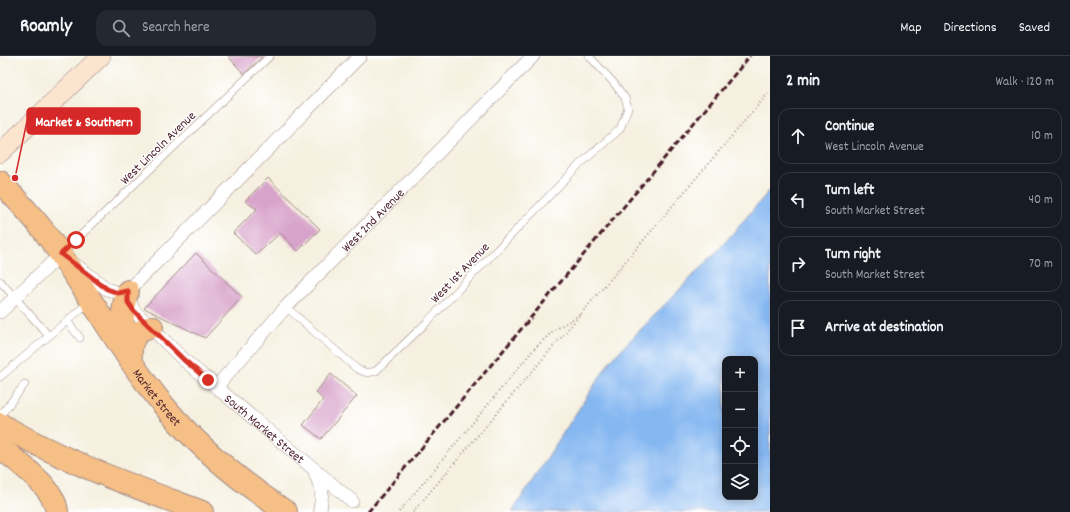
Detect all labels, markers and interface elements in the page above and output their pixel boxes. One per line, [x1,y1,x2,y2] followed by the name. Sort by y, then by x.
[96,10,376,46] search box
[20,14,72,41] text: Roamly
[110,17,132,39] icon: search
[142,17,210,39] text: Search here
[900,18,922,38] text: Map
[944,18,997,38] text: Directions
[1019,18,1050,38] text: Saved
[786,70,820,94] text: 2 min
[996,73,1054,92] text: Walk · 120 m
[117,107,201,190] street label: West Lincoln Avenue
[27,108,140,134] callout: Market & Southern
[35,113,133,133] text: Market & Southern
[825,116,874,138] text: Continue
[787,125,809,147] icon: ahead
[1031,127,1053,146] text: 10 m
[825,138,924,157] text: West Lincoln Avenue
[825,180,874,202] text: Turn left
[338,185,410,258] street label: West 2nd Avenue
[787,189,809,211] icon: left
[1029,191,1053,210] text: 40 m
[825,202,925,221] text: South Market Street
[67,231,85,249] route start
[427,239,495,308] street label: West 1st Avenue
[825,244,881,266] text: Turn right
[787,253,809,275] icon: right
[1029,255,1053,274] text: 70 m
[825,266,925,285] text: South Market Street
[787,317,809,339] icon: arrive
[825,317,943,339] text: Arrive at destination
[722,356,758,500] map controls
[722,356,758,392] button: +
[127,365,185,432] street label: Market Street
[199,371,217,389] route end
[219,390,308,469] street label: South Market Street
[722,392,758,428] button: −
[722,428,758,464] button: locate
[722,464,758,500] button: layers

